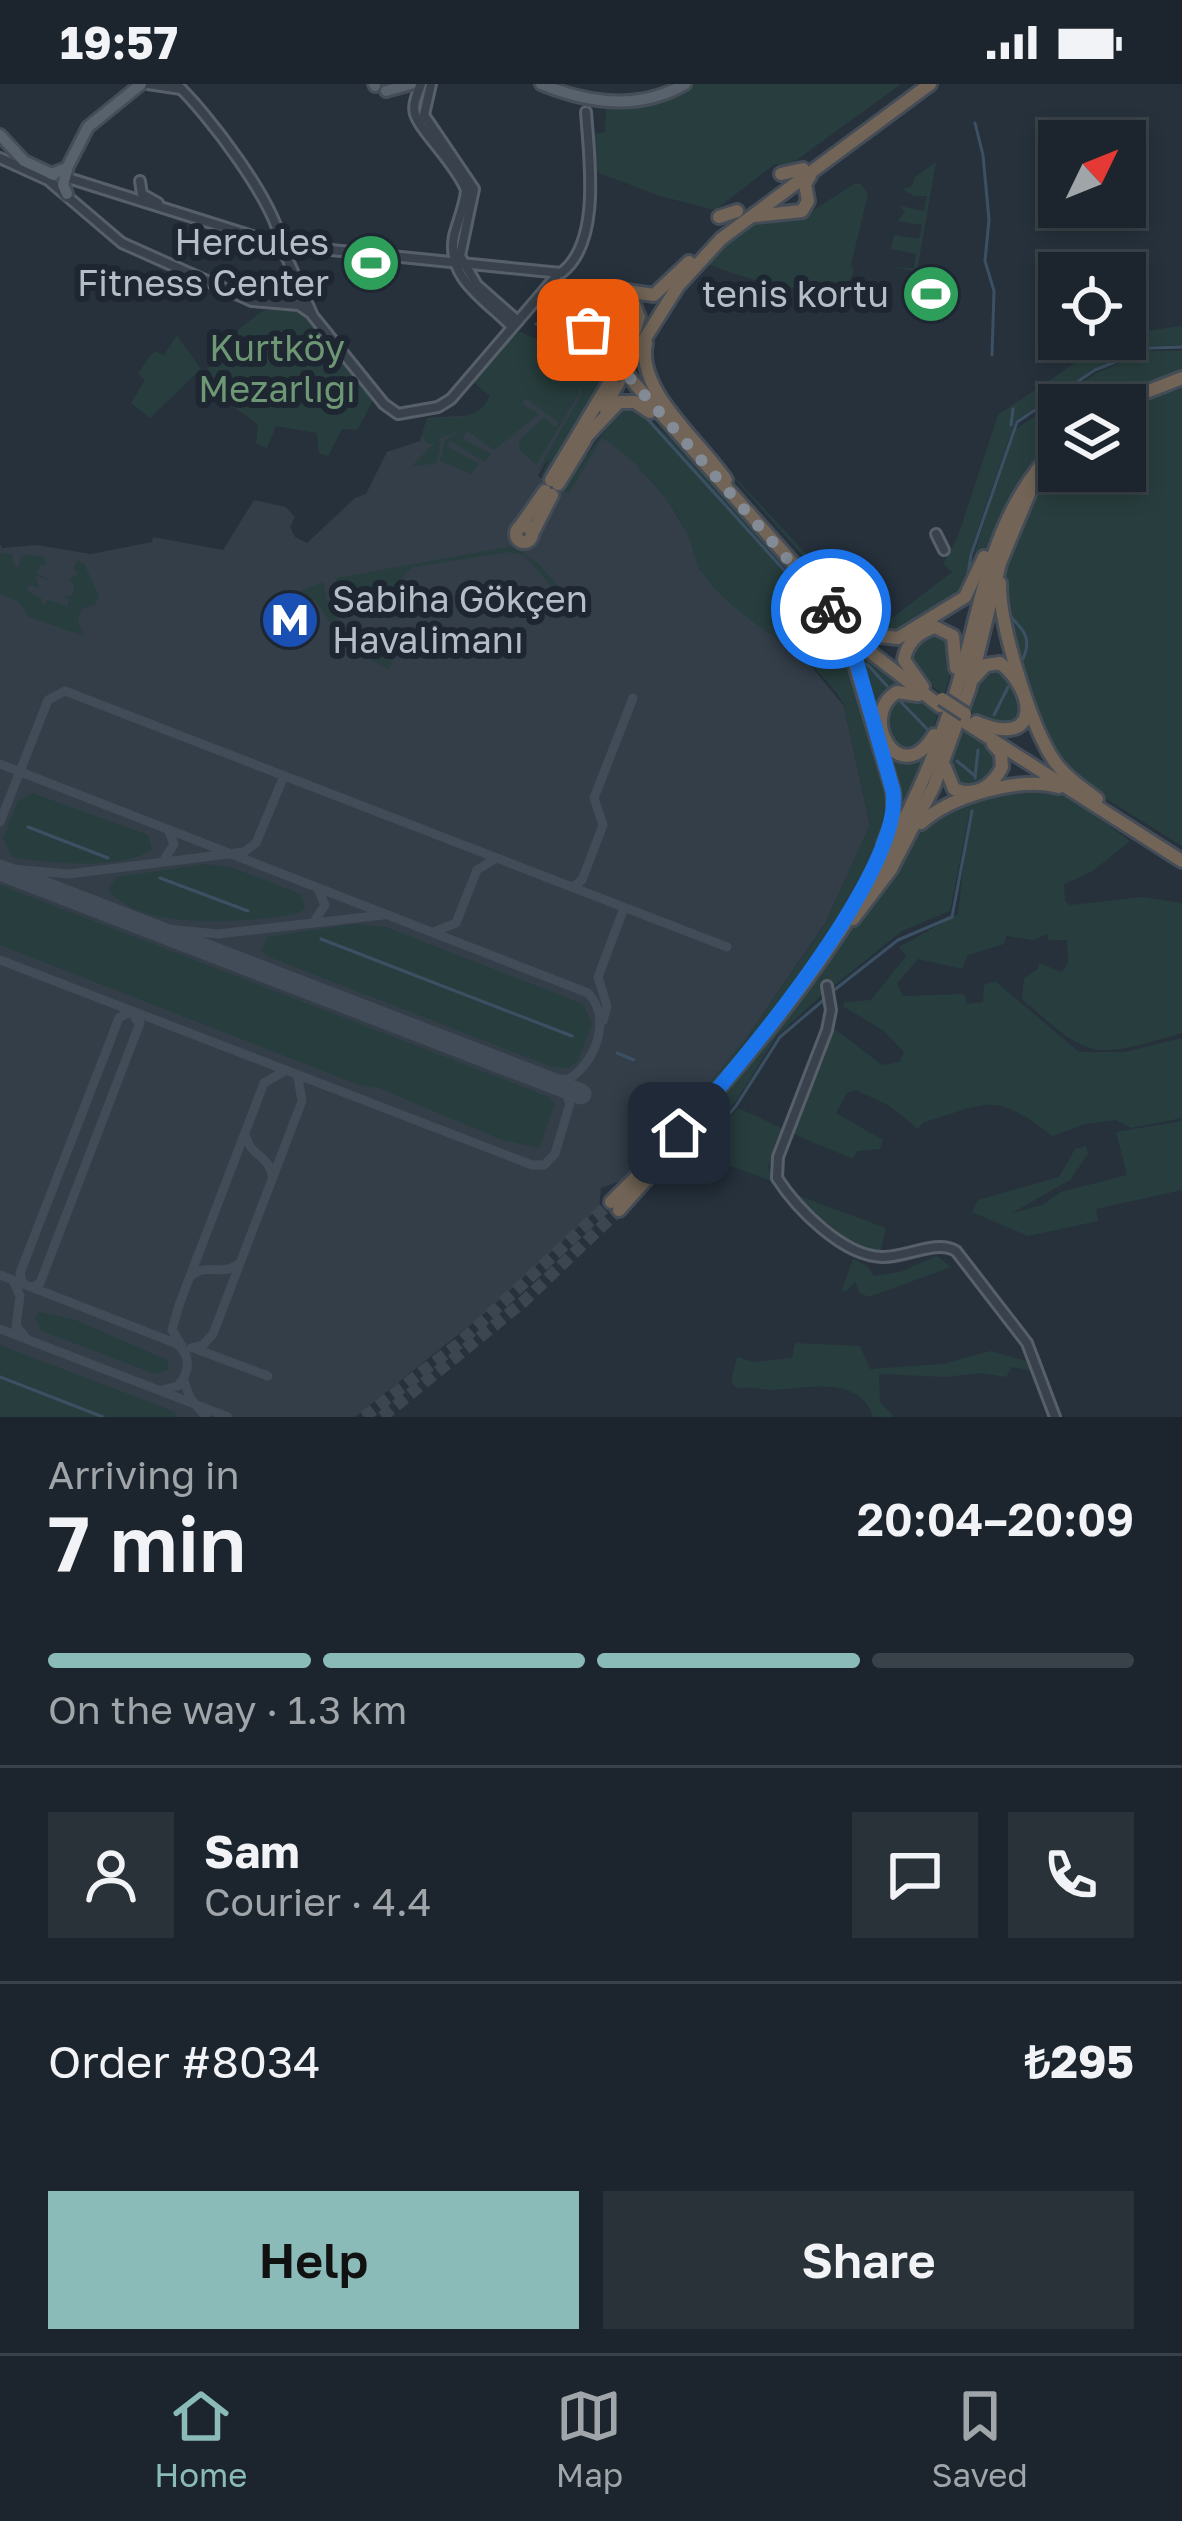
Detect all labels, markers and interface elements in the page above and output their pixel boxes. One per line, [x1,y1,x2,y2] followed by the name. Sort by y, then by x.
[60,15,178,69] text: 19:57
[1038,120,1146,228] north arrow
[1038,120,1146,492] map controls
[77,220,329,304] place label: Hercules Fitness Center
[340,232,402,294] sports icon: Hercules Fitness Center
[1038,252,1146,360] button: locate
[900,263,962,325] sports icon: tenis kortu
[702,272,889,315] place label: tenis kortu
[537,279,639,381] pin
[555,297,621,363] icon: bag
[198,326,356,410] park label: Kurtköy Mezarlığı
[1038,384,1146,492] button: layers
[771,549,891,669] courier
[798,576,864,642] icon: bike
[332,577,588,661] place label: Sabiha Gökçen Havalimanı
[259,589,321,651] metro station icon: Sabiha Gökçen Havalimanı
[628,1082,730,1184] pin
[646,1100,712,1166] icon: home
[48,1451,239,1498] text: Arriving in
[857,1492,1134,1546] text: 20:04–20:09
[48,1496,246,1589] text: 7 min
[48,1686,407,1733] text: On the way · 1.3 km
[48,1812,174,1938] button: person
[852,1812,978,1938] button: chat
[1008,1812,1134,1938] button: phone
[204,1824,300,1878] text: Sam
[204,1878,432,1925] text: Courier · 4.4
[48,2034,321,2088] text: Order #8034
[1025,2034,1134,2088] text: ₺295
[48,2191,579,2329] button: Help
[603,2191,1134,2329] button: Share
[154,2383,247,2494] tab: Home
[556,2383,623,2494] tab: Map
[931,2383,1028,2494] tab: Saved

